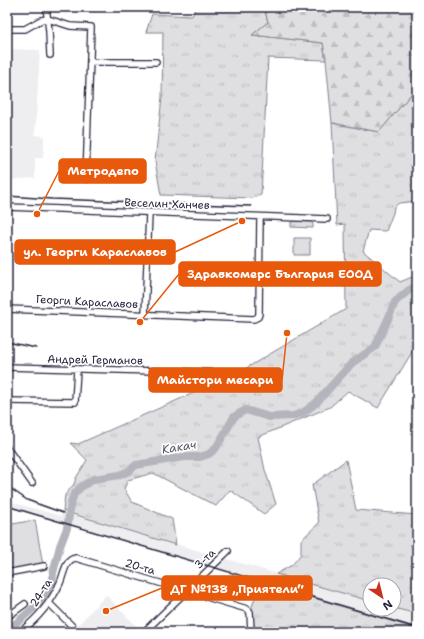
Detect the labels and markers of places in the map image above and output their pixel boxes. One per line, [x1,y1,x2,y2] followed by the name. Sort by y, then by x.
[59,159,146,183] callout: Метродепо
[15,240,175,264] callout: ул. Георги Караславов
[179,262,381,286] callout: Здравкомерс България ЕООД
[149,368,282,392] callout: Майстори месари
[162,576,312,600] callout: ДГ №138 „Приятели“

